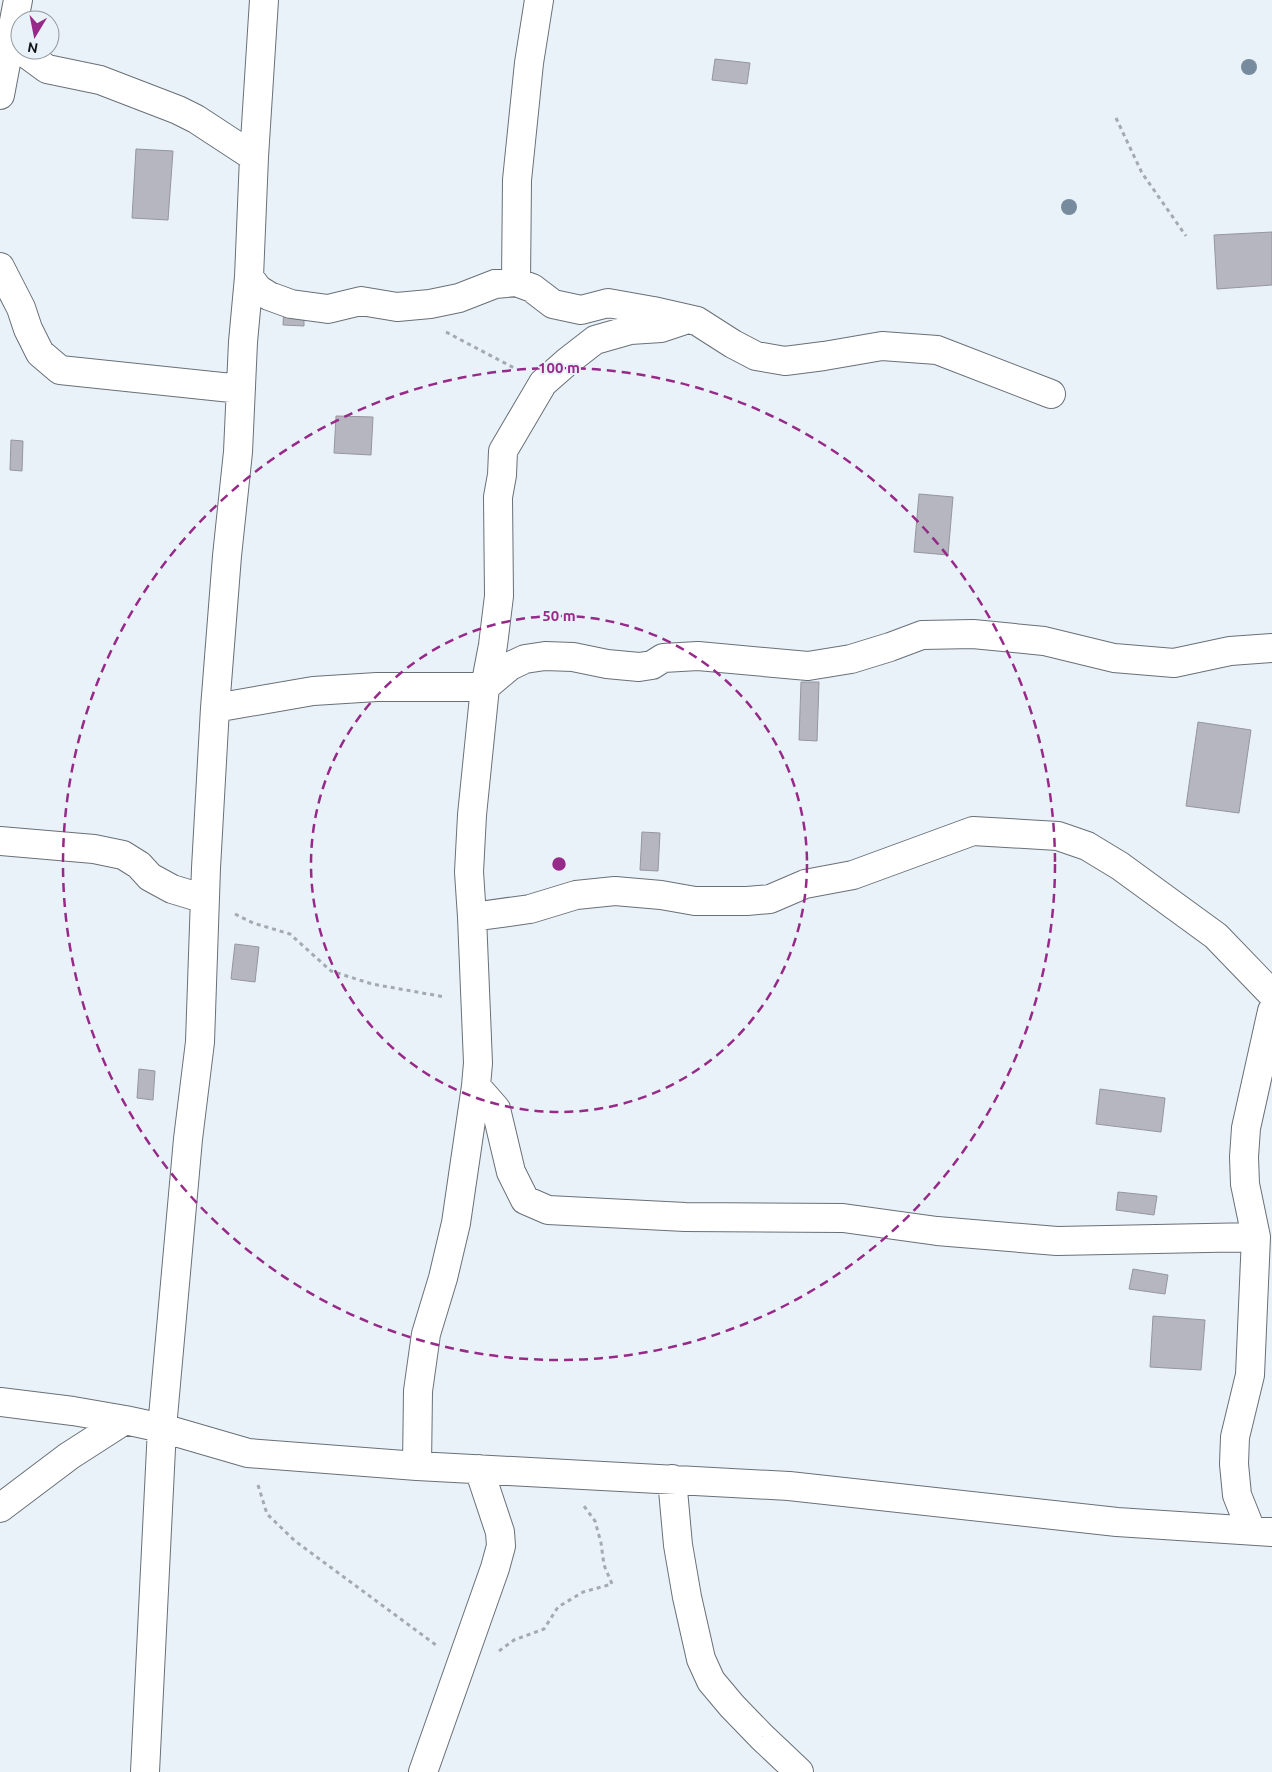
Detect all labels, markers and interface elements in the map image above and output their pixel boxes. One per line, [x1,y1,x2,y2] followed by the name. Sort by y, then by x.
[10,10,60,60] north arrow
[26,39,39,57] text: N
[538,359,580,376] text: 100 m
[542,607,576,624] text: 50 m
[550,855,568,873] centre of rings

